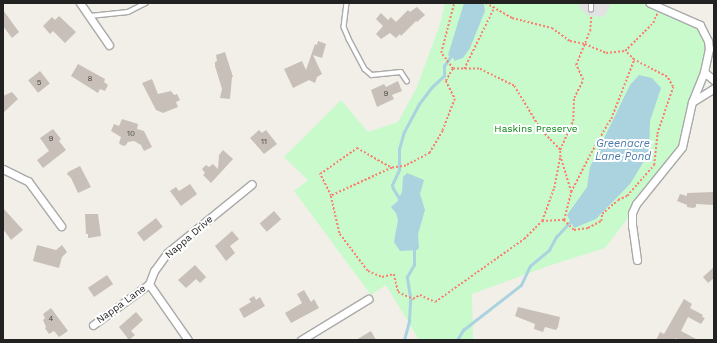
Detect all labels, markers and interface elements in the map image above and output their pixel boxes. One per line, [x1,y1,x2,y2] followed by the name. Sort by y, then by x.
[88,74,92,84] house number: 8
[37,78,41,88] house number: 5
[384,89,388,99] house number: 9
[494,123,578,135] park label: Haskins Preserve
[127,129,135,139] house number: 10
[49,134,53,144] house number: 9
[261,137,267,147] house number: 11
[595,138,651,164] water label: Greenacre Lane Pond
[163,213,215,261] street label: Nappa Drive
[94,282,148,326] street label: Nappa Lane
[49,314,53,324] house number: 4

